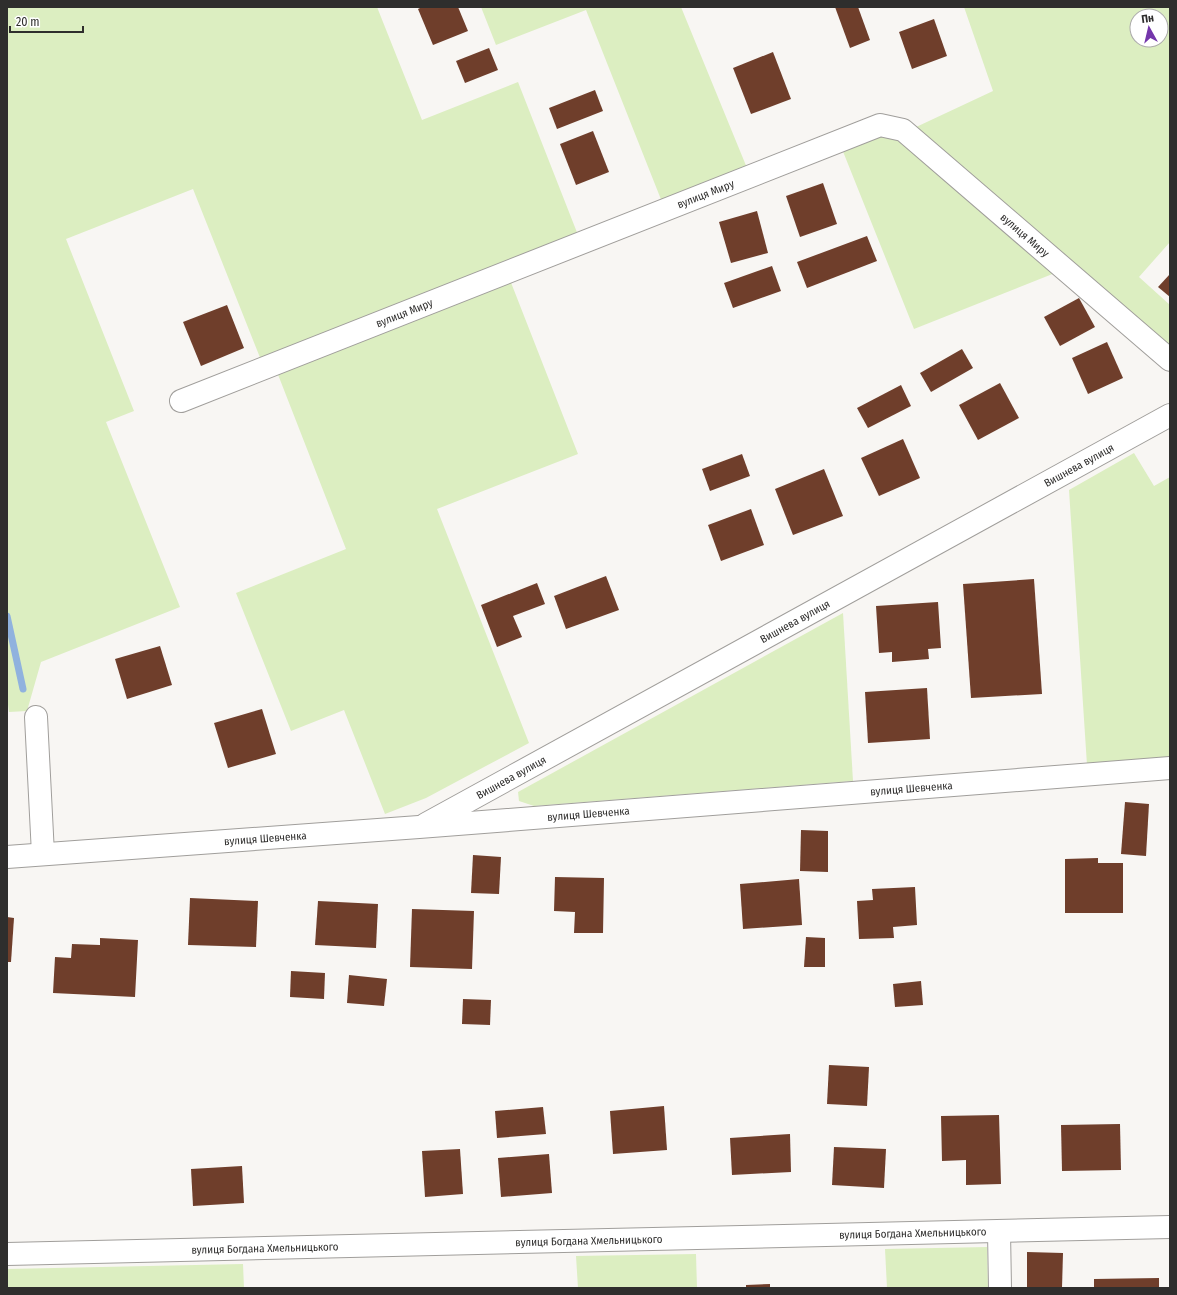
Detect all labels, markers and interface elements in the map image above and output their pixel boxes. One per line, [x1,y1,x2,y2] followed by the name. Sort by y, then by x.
[10,8,83,34] scale bar
[1129,8,1169,48] north arrow
[1141,11,1155,26] text: Пн
[16,15,40,29] text: 20 m
[675,177,736,211] street label: вулиця Миру
[998,210,1052,260] street label: вулиця Миру
[374,296,435,330] street label: вулиця Миру
[1042,441,1116,489] street label: Вишнева вулиця
[758,597,832,646] street label: Вишнева вулиця
[474,753,548,802] street label: Вишнева вулиця
[870,779,953,798] street label: вулиця Шевченка
[547,804,630,823] street label: вулиця Шевченка
[224,829,307,848] street label: вулиця Шевченка
[839,1225,987,1241] street label: вулиця Богдана Хмельницького
[515,1232,663,1249] street label: вулиця Богдана Хмельницького
[191,1240,339,1256] street label: вулиця Богдана Хмельницького

